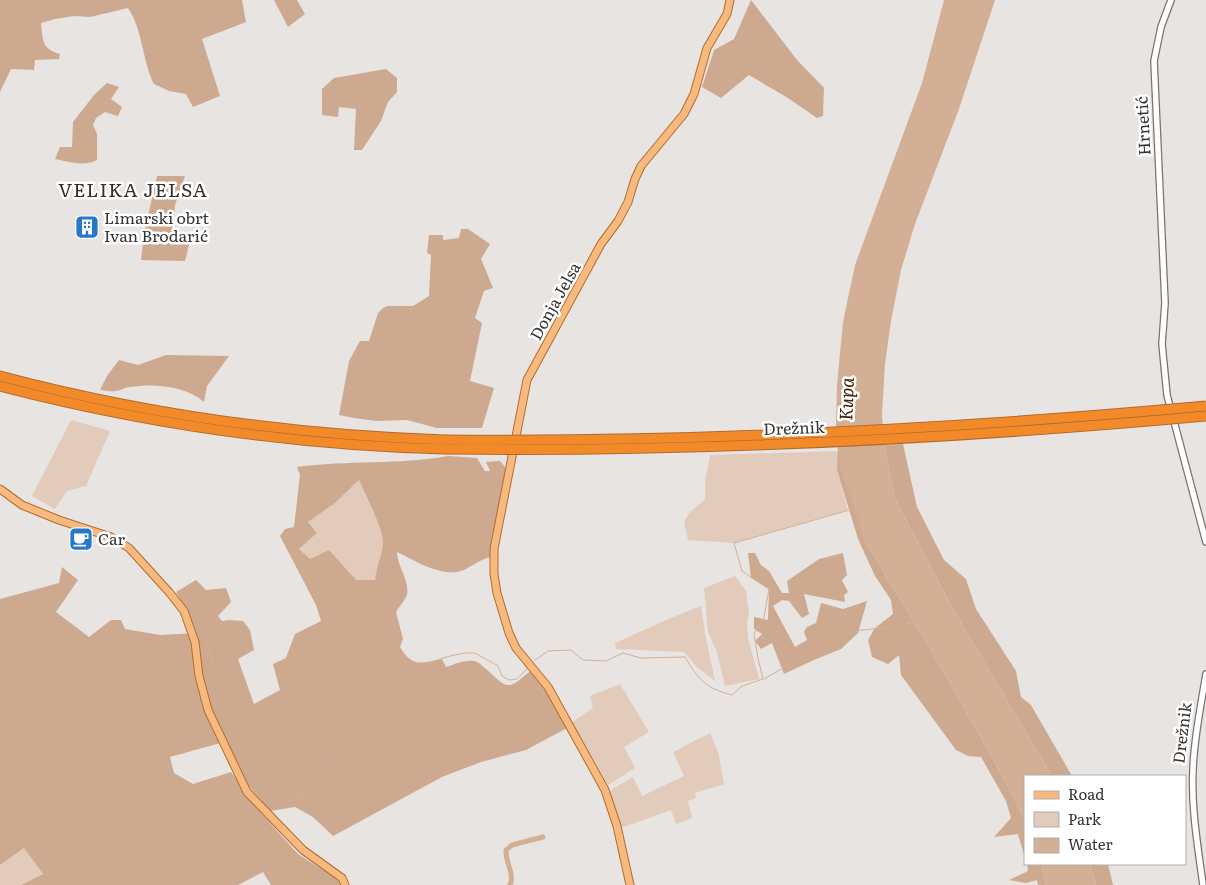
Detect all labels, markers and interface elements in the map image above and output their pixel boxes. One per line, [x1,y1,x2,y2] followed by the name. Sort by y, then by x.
[1128,96,1156,156] street label: Hrnetić
[58,175,208,203] district label: VELIKA JELSA
[104,205,210,247] place label: Limarski obrt Ivan Brodarić
[74,214,100,240] building icon: Limarski obrt Ivan Brodarić
[523,257,586,344] street label: Donja Jelsa
[831,376,860,421] water label: Kupa
[763,414,825,440] street label: Drežnik
[68,526,94,552] cafe icon: Car
[98,526,125,550] place label: Car
[1165,701,1197,765] street label: Drežnik
[1024,775,1186,865] legend
[1068,782,1104,805] text: Road
[1068,807,1102,830] text: Park
[1068,832,1113,855] text: Water

